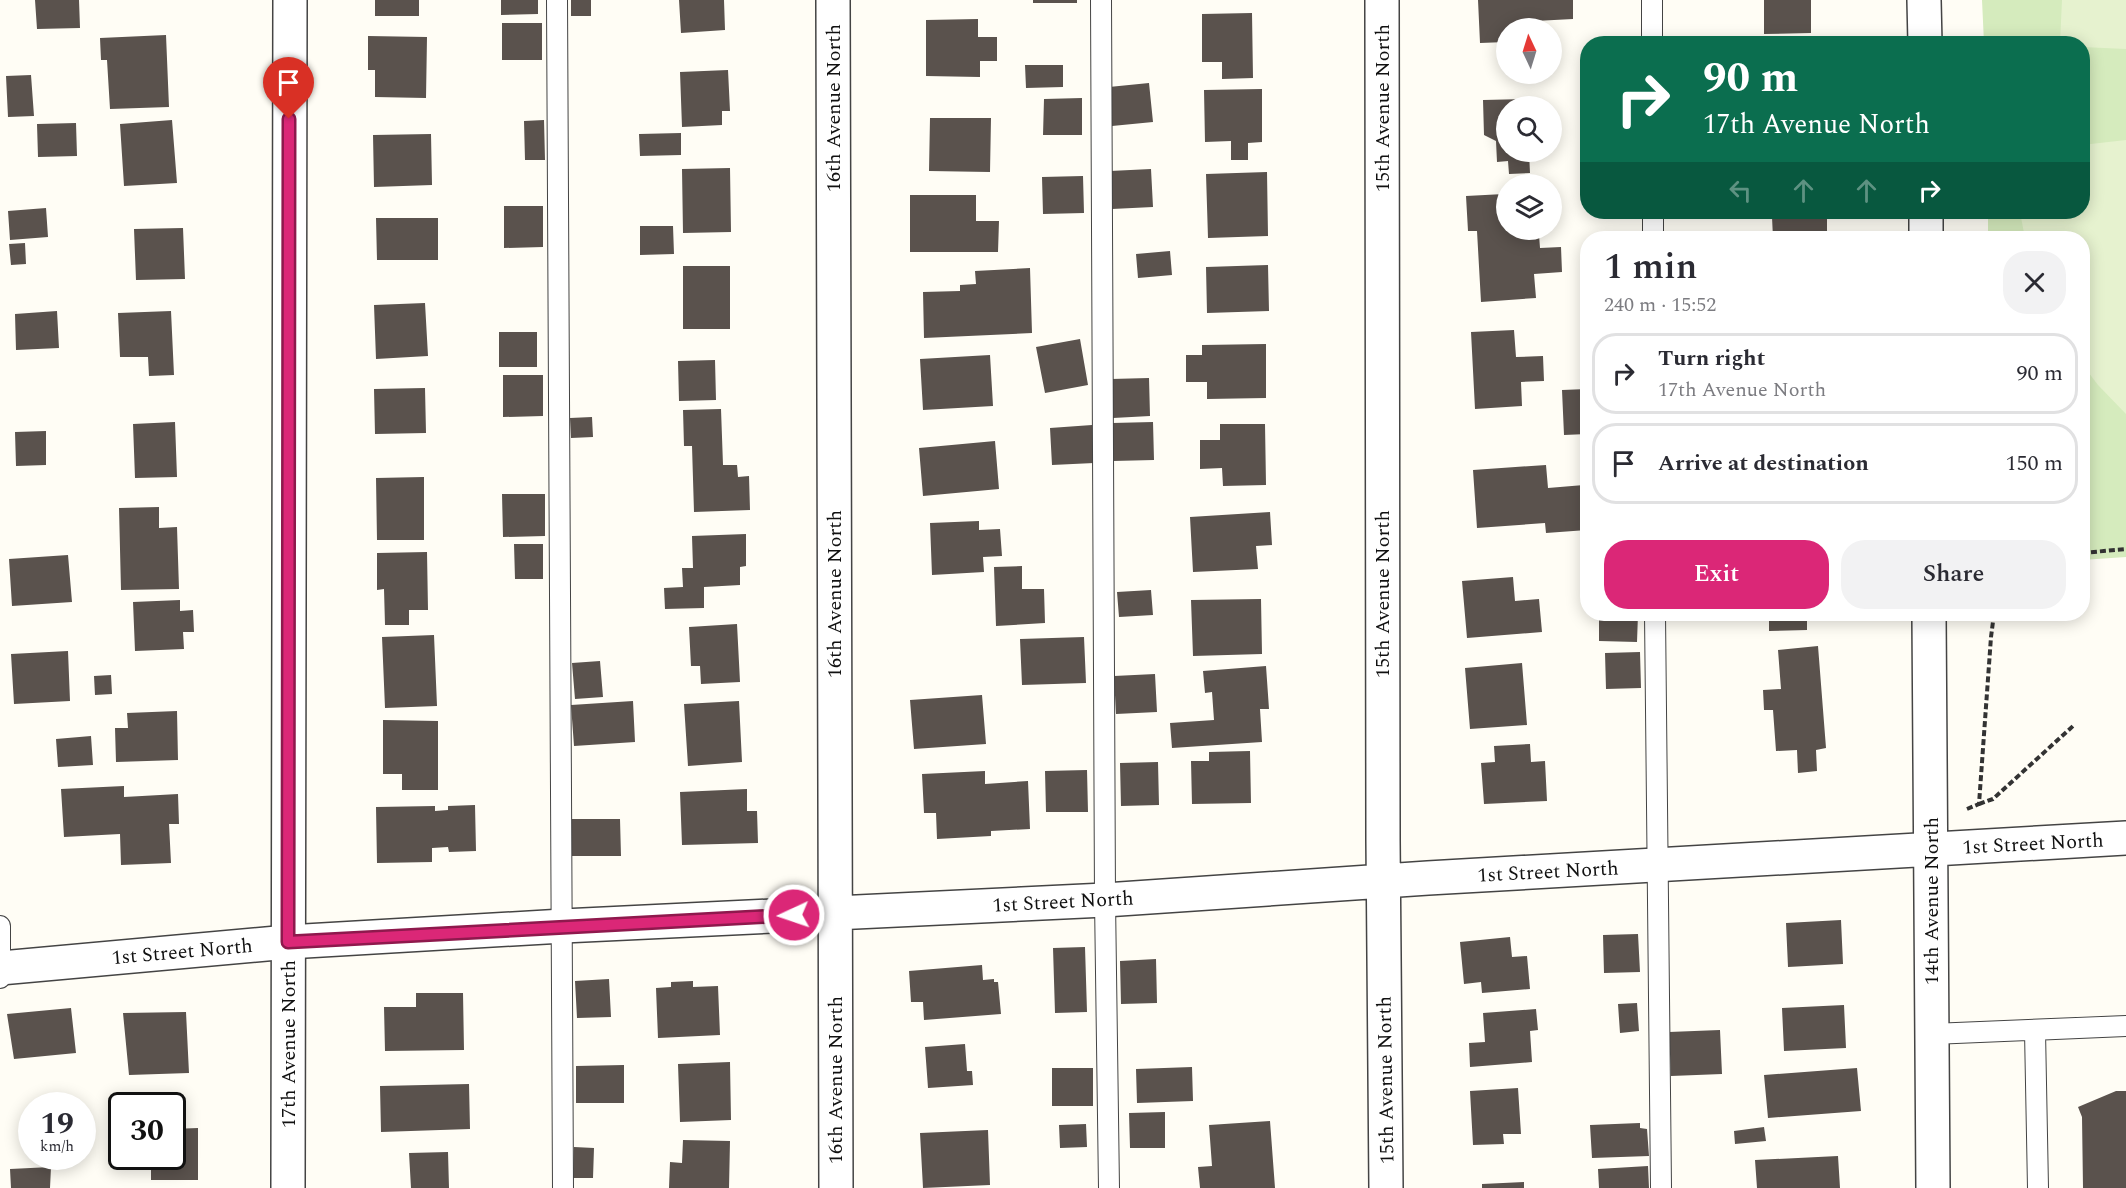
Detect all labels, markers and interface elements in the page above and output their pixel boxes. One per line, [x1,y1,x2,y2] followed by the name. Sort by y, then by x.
[1496,18,1562,84] north arrow
[1496,18,1562,240] map controls
[819,24,849,192] street label: 16th Avenue North
[1368,24,1398,192] street label: 15th Avenue North
[1703,47,1798,110] text: 90 m
[263,57,314,119] pin
[1604,60,1682,138] icon: right
[272,66,305,99] icon: arrive
[1496,96,1562,162] button: search
[1703,104,1930,146] text: 17th Avenue North
[1496,174,1562,240] button: layers
[1724,174,1757,207] icon: left
[1787,174,1820,207] icon: ahead
[1850,174,1883,207] icon: ahead
[1913,174,1946,207] icon: right
[1604,240,1697,295] text: 1 min
[2003,251,2066,314] button: close
[1604,290,1716,320] text: 240 m · 15:52
[1658,342,1765,375] text: Turn right
[1607,357,1640,390] icon: right
[2017,357,2063,390] text: 90 m
[1658,375,1826,405] text: 17th Avenue North
[1607,447,1640,480] icon: arrive
[1658,447,1869,480] text: Arrive at destination
[2006,447,2063,480] text: 150 m
[820,510,850,678] street label: 16th Avenue North
[1368,510,1398,678] street label: 15th Avenue North
[1604,540,1829,609] button: Exit
[1841,540,2066,609] button: Share
[1917,817,1947,985] street label: 14th Avenue North
[1962,825,2104,863] street label: 1st Street North
[1477,853,1619,891] street label: 1st Street North
[762,883,826,947] position arrow
[992,883,1134,921] street label: 1st Street North
[110,931,254,973] street label: 1st Street North
[274,960,304,1128] street label: 17th Avenue North
[821,996,851,1164] street label: 16th Avenue North
[1370,996,1402,1164] street label: 15th Avenue North
[108,1092,186,1170] speed limit sign: 30
[40,1101,74,1147] text: 19
[40,1135,74,1158] text: km/h

